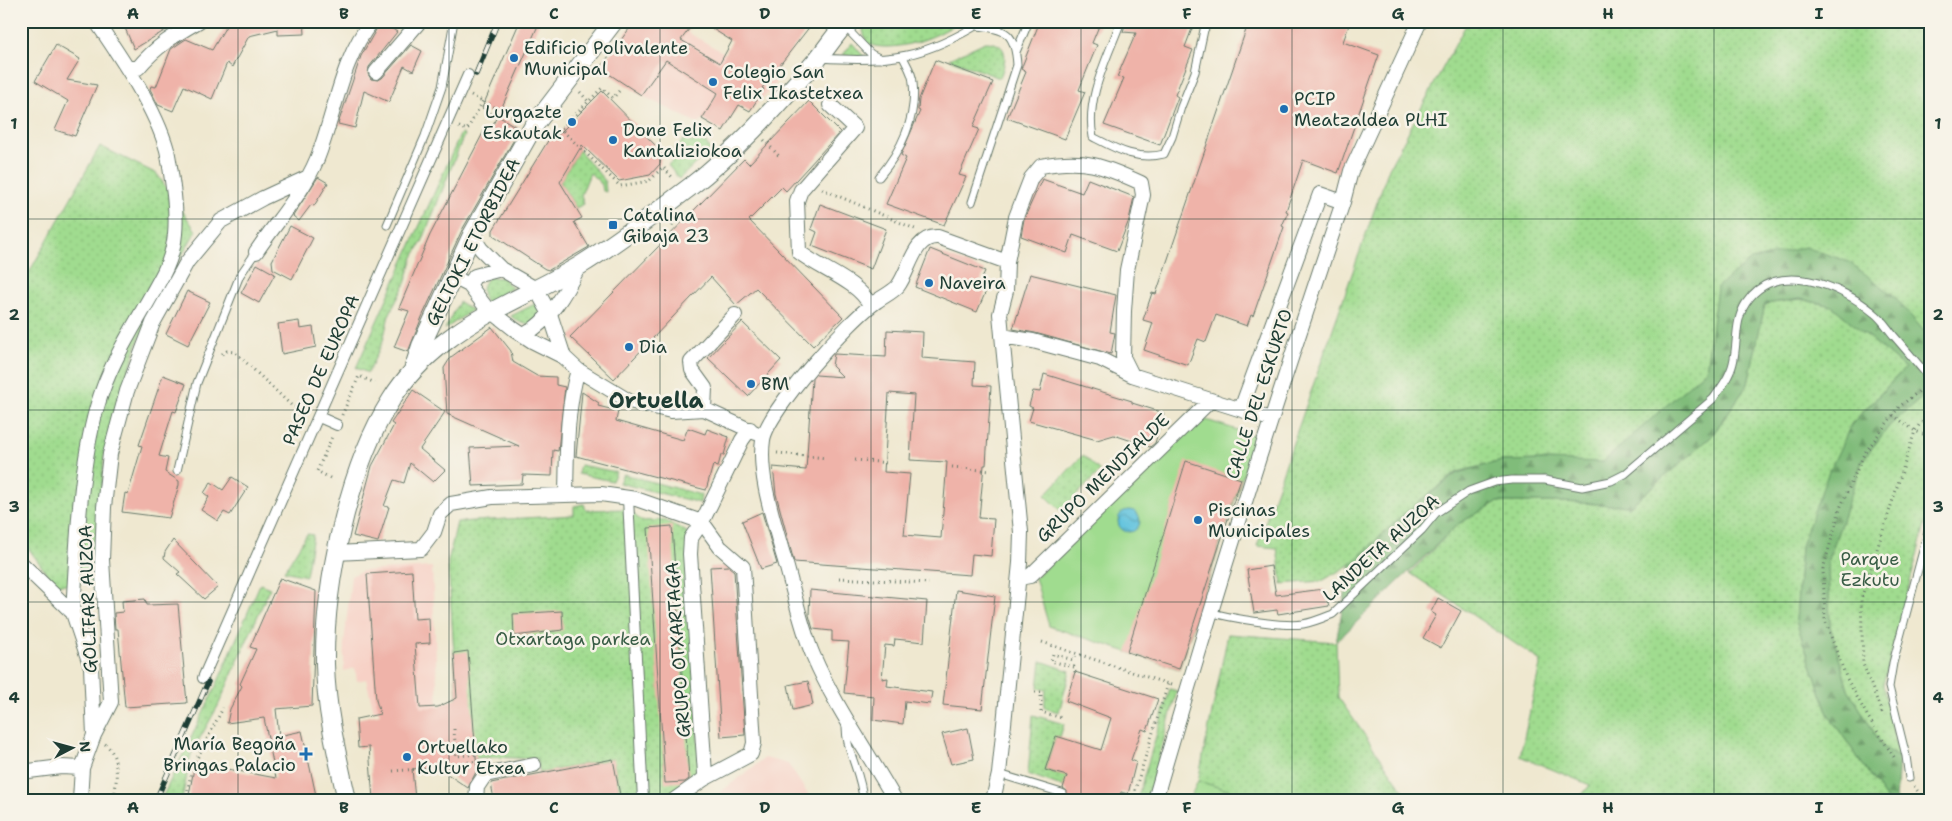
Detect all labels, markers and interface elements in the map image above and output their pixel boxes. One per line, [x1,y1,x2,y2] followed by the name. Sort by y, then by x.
[127,3,139,24] text: A
[339,3,349,24] text: B
[549,3,559,24] text: C
[759,3,771,24] text: D
[971,3,981,24] text: E
[1182,3,1192,24] text: F
[1392,3,1405,24] text: G
[1602,3,1614,24] text: H
[1815,3,1824,24] text: I
[524,36,688,81] place label: Edificio Polivalente Municipal
[508,52,520,64] marker: Edificio Polivalente Municipal
[723,60,863,105] place label: Colegio San Felix Ikastetxea
[707,76,719,88] marker: Colegio San Felix Ikastetxea
[1294,87,1448,132] place label: PCIP Meatzaldea PLHI
[482,100,562,145] place label: Lurgazte Eskautak
[1278,103,1290,115] marker: PCIP Meatzaldea PLHI
[10,113,18,134] text: 1
[1934,113,1942,134] text: 1
[566,116,578,128] marker: Lurgazte Eskautak
[623,118,742,163] place label: Done Felix Kantaliziokoa
[607,134,619,146] marker: Done Felix Kantaliziokoa
[420,154,526,330] street label: GELTOKI ETORBIDEA
[623,203,709,248] place label: Catalina Gibaja 23
[607,219,619,231] marker: Catalina Gibaja 23
[939,271,1006,295] place label: Naveira
[923,277,935,289] marker: Naveira
[277,291,365,449] street label: PASEO DE EUROPA
[8,304,20,325] text: 2
[1932,304,1944,325] text: 2
[1220,306,1298,482] street label: CALLE DEL ESKURTO
[639,335,667,359] place label: Dia
[623,341,635,353] marker: Dia
[761,372,789,396] place label: BM
[745,378,757,390] marker: BM
[608,386,704,415] district label: Ortuella
[1031,408,1175,548] street label: GRUPO MENDIALDE
[1317,489,1445,607] street label: LANDETA AUZOA
[8,496,20,517] text: 3
[1932,496,1944,517] text: 3
[1208,498,1310,543] place label: Piscinas Municipales
[1192,514,1204,526] marker: Piscinas Municipales
[73,524,103,674] street label: GOLIFAR AUZOA
[1840,547,1900,592] park label: Parque Ezkutu
[660,561,696,739] street label: GRUPO OTXARTAGA
[495,627,651,651] park label: Otxartaga parkea
[8,687,20,708] text: 4
[1932,687,1944,708] text: 4
[48,724,98,774] north arrow
[163,732,296,777] place label: María Begoña Bringas Palacio
[417,735,525,780] place label: Ortuellako Kultur Etxea
[75,740,94,753] text: N
[300,748,312,760] marker: María Begoña Bringas Palacio
[401,751,413,763] marker: Ortuellako Kultur Etxea
[127,797,139,818] text: A
[339,797,349,818] text: B
[549,797,559,818] text: C
[759,797,771,818] text: D
[971,797,981,818] text: E
[1182,797,1192,818] text: F
[1392,797,1405,818] text: G
[1602,797,1614,818] text: H
[1815,797,1824,818] text: I

